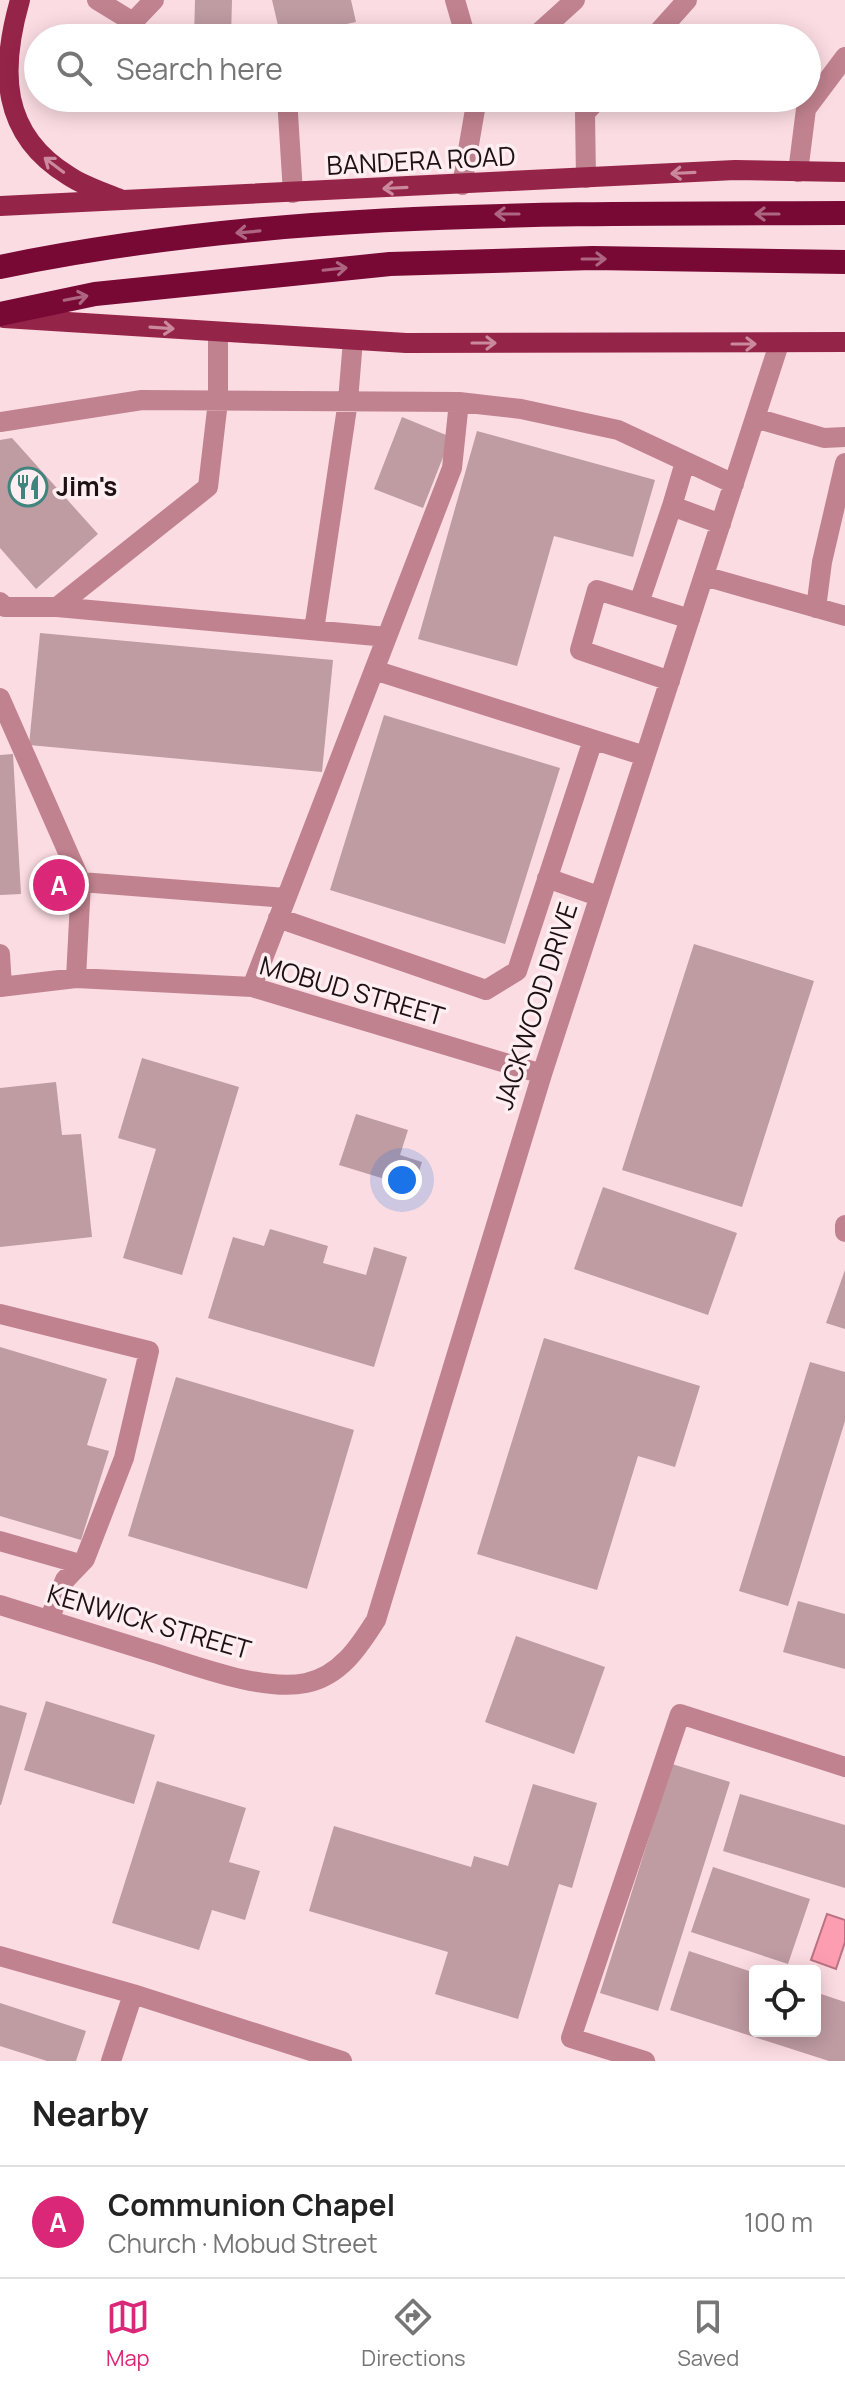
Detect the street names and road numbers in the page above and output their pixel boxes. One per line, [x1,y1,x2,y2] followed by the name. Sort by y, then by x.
[326,137,516,183] street label: BANDERA ROAD
[485,897,586,1114] street label: JACKWOOD DRIVE
[256,946,449,1034] street label: MOBUD STREET
[43,1575,256,1667] street label: KENWICK STREET

